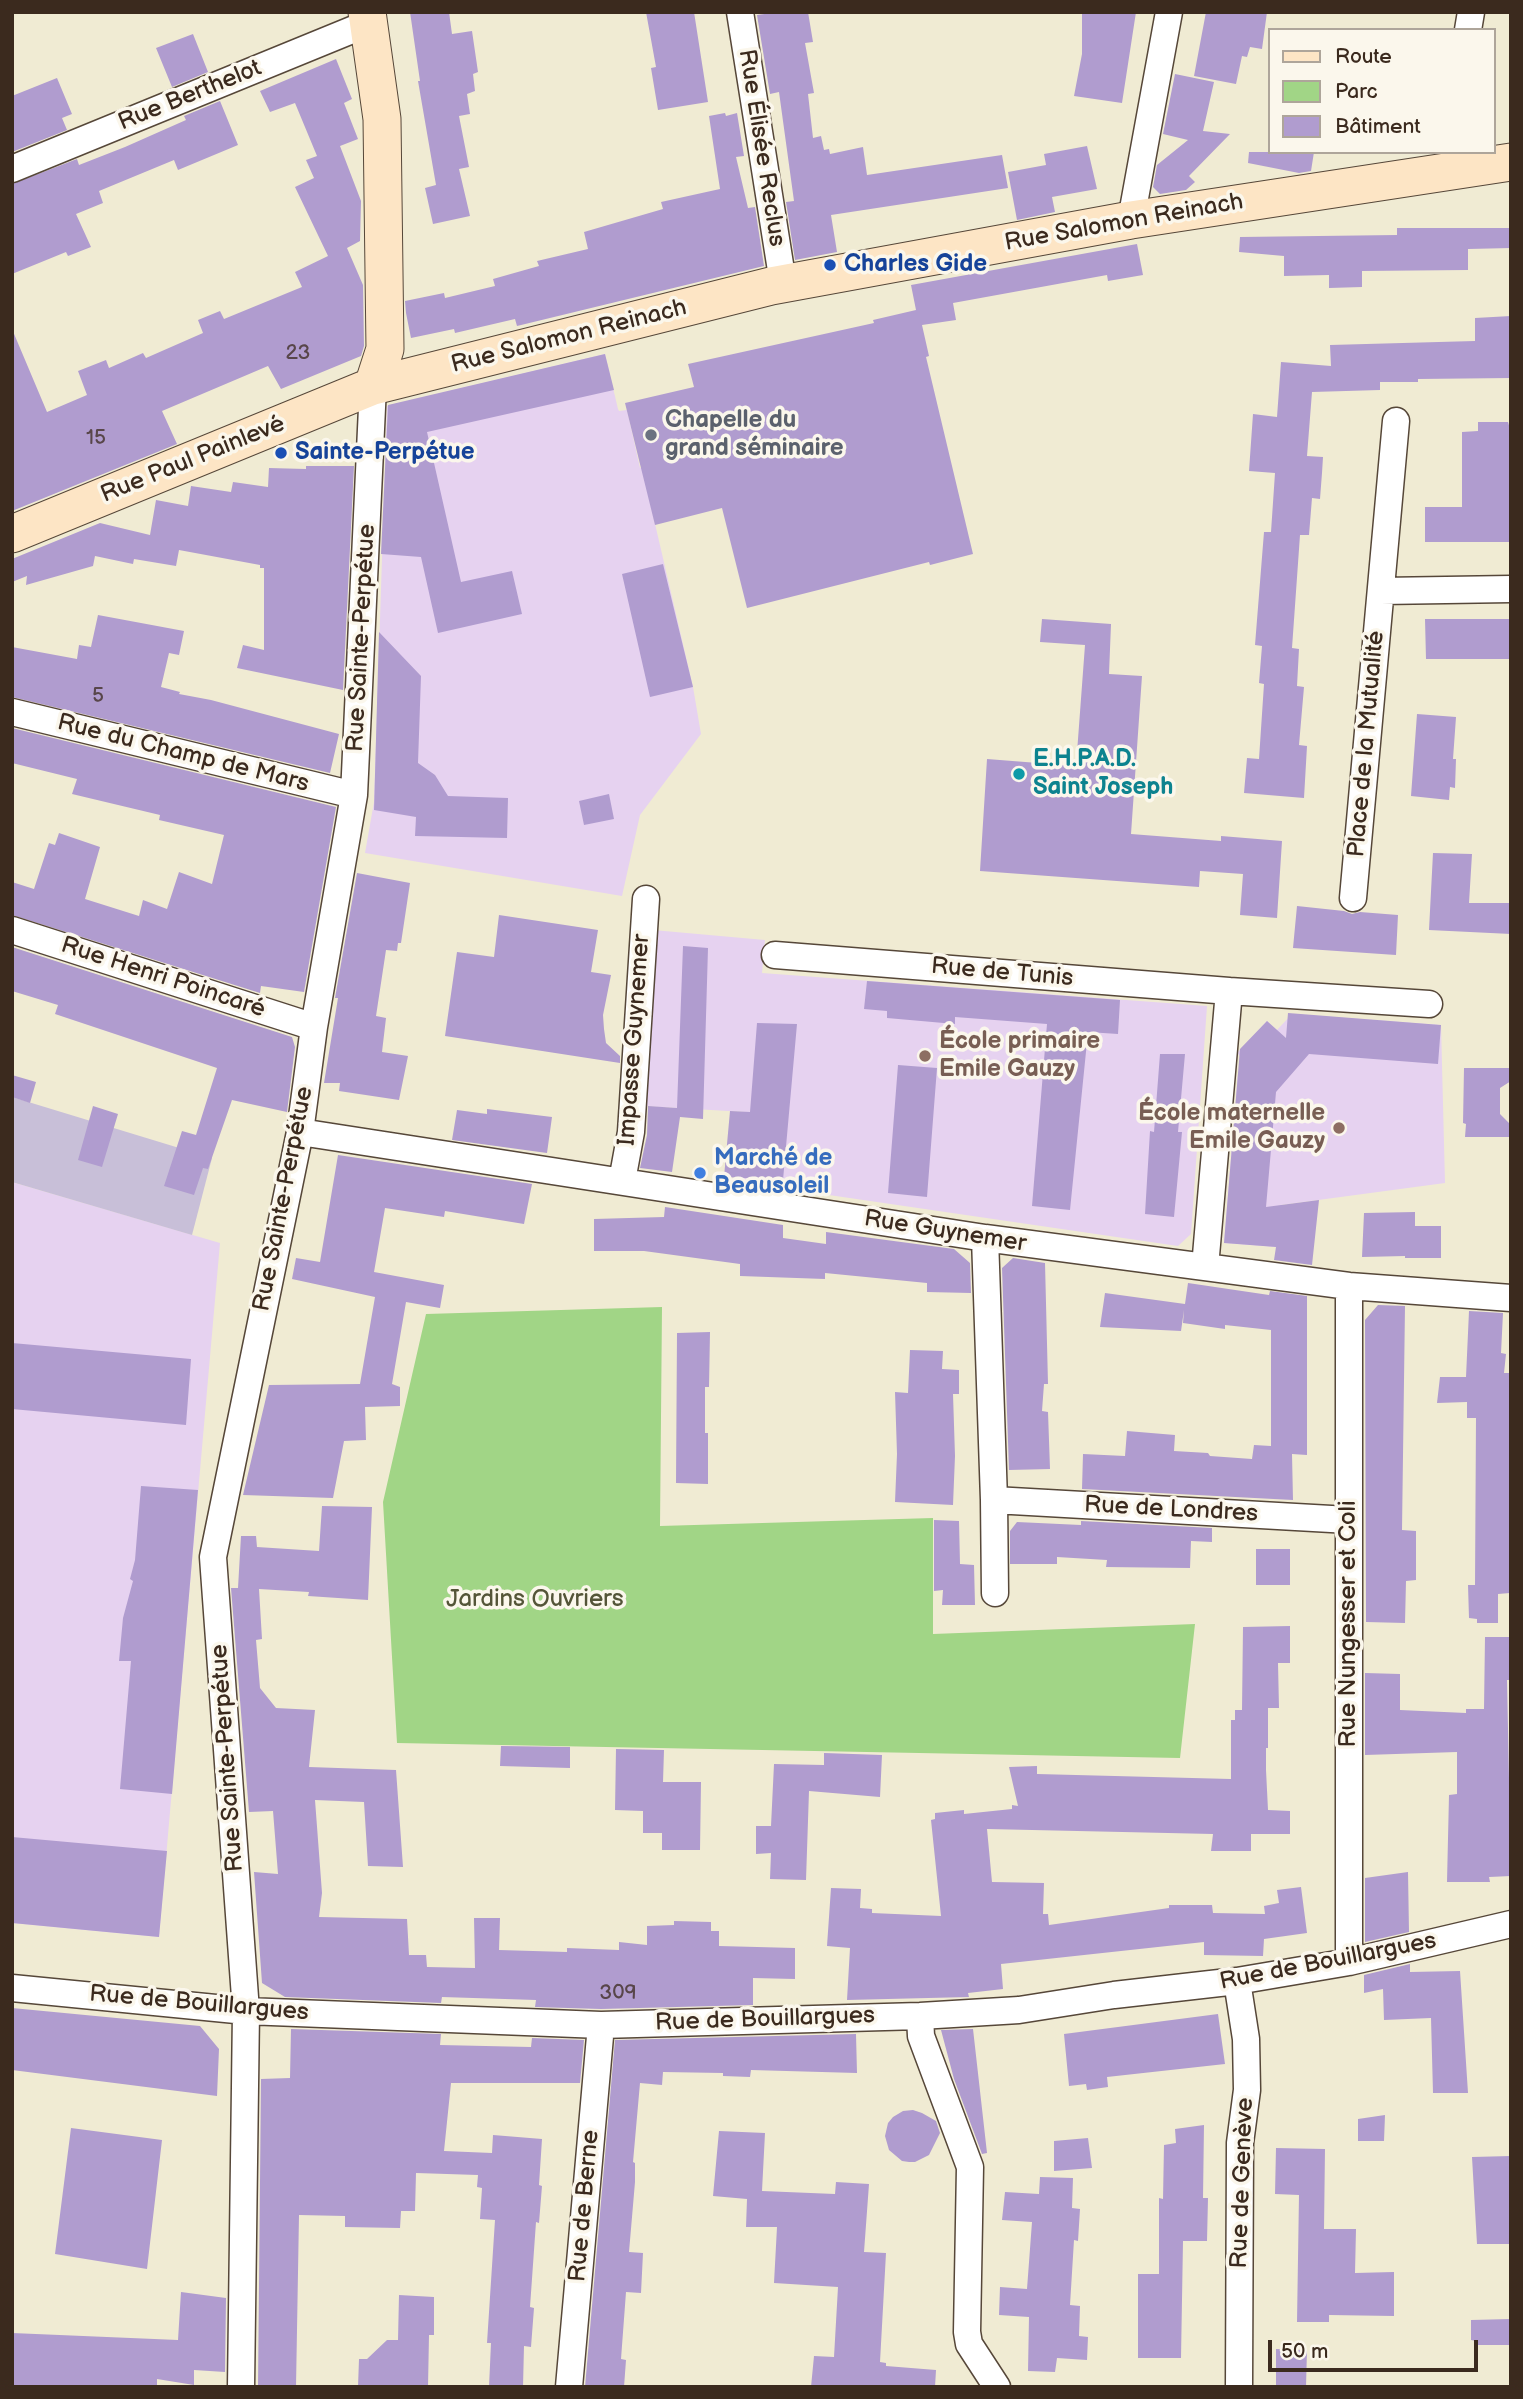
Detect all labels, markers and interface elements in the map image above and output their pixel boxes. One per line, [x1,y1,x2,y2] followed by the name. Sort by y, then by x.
[1268,28,1495,154] legend
[1335,44,1392,69] text: Route
[731,47,791,249] street label: Rue Élisée Reclus
[114,54,266,138] street label: Rue Berthelot
[1335,79,1378,104] text: Parc
[1335,114,1421,139] text: Bâtiment
[1003,188,1245,258] street label: Rue Salomon Reinach
[844,251,987,279] place label: Charles Gide
[822,257,838,273] marker: Charles Gide
[448,294,690,380] street label: Rue Salomon Reinach
[286,341,310,367] house number: 23
[665,407,844,463] place label: Chapelle du grand séminaire
[97,410,289,510] street label: Rue Paul Painlevé
[86,426,106,452] house number: 15
[643,427,659,443] marker: Chapelle du grand séminaire
[295,439,474,467] place label: Sainte-Perpétue
[273,445,289,461] marker: Sainte-Perpétue
[342,523,382,753] street label: Rue Sainte-Perpétue
[1343,629,1391,859] street label: Place de la Mutualité
[92,684,104,710] house number: 5
[54,709,312,799] street label: Rue du Champ de Mars
[1033,746,1173,802] place label: E.H.P.A.D. Saint Joseph
[1011,766,1027,782] marker: E.H.P.A.D. Saint Joseph
[57,931,269,1025] street label: Rue Henri Poincaré
[613,933,657,1147] street label: Impasse Guynemer
[930,952,1074,994] street label: Rue de Tunis
[939,1028,1100,1084] place label: École primaire Emile Gauzy
[917,1048,933,1064] marker: École primaire Emile Gauzy
[248,1084,320,1314] street label: Rue Sainte-Perpétue
[1138,1100,1325,1156] place label: École maternelle Emile Gauzy
[1331,1120,1347,1136] marker: École maternelle Emile Gauzy
[714,1145,832,1201] place label: Marché de Beausoleil
[692,1165,708,1181] marker: Marché de Beausoleil
[862,1205,1028,1259] street label: Rue Guynemer
[1083,1491,1259,1529] street label: Rue de Londres
[1335,1500,1363,1748] street label: Rue Nungesser et Coli
[446,1586,624,1614] park label: Jardins Ouvriers
[206,1643,250,1873] street label: Rue Sainte-Perpétue
[1217,1927,1439,1997] street label: Rue de Bouillargues
[88,1980,310,2028] street label: Rue de Bouillargues
[599,1981,637,2007] house number: 309
[655,2002,875,2038] street label: Rue de Bouillargues
[1226,2097,1260,2269] street label: Rue de Genève
[564,2129,606,2283] street label: Rue de Berne
[1271,2326,1481,2370] scale bar
[1281,2339,1328,2364] text: 50 m

